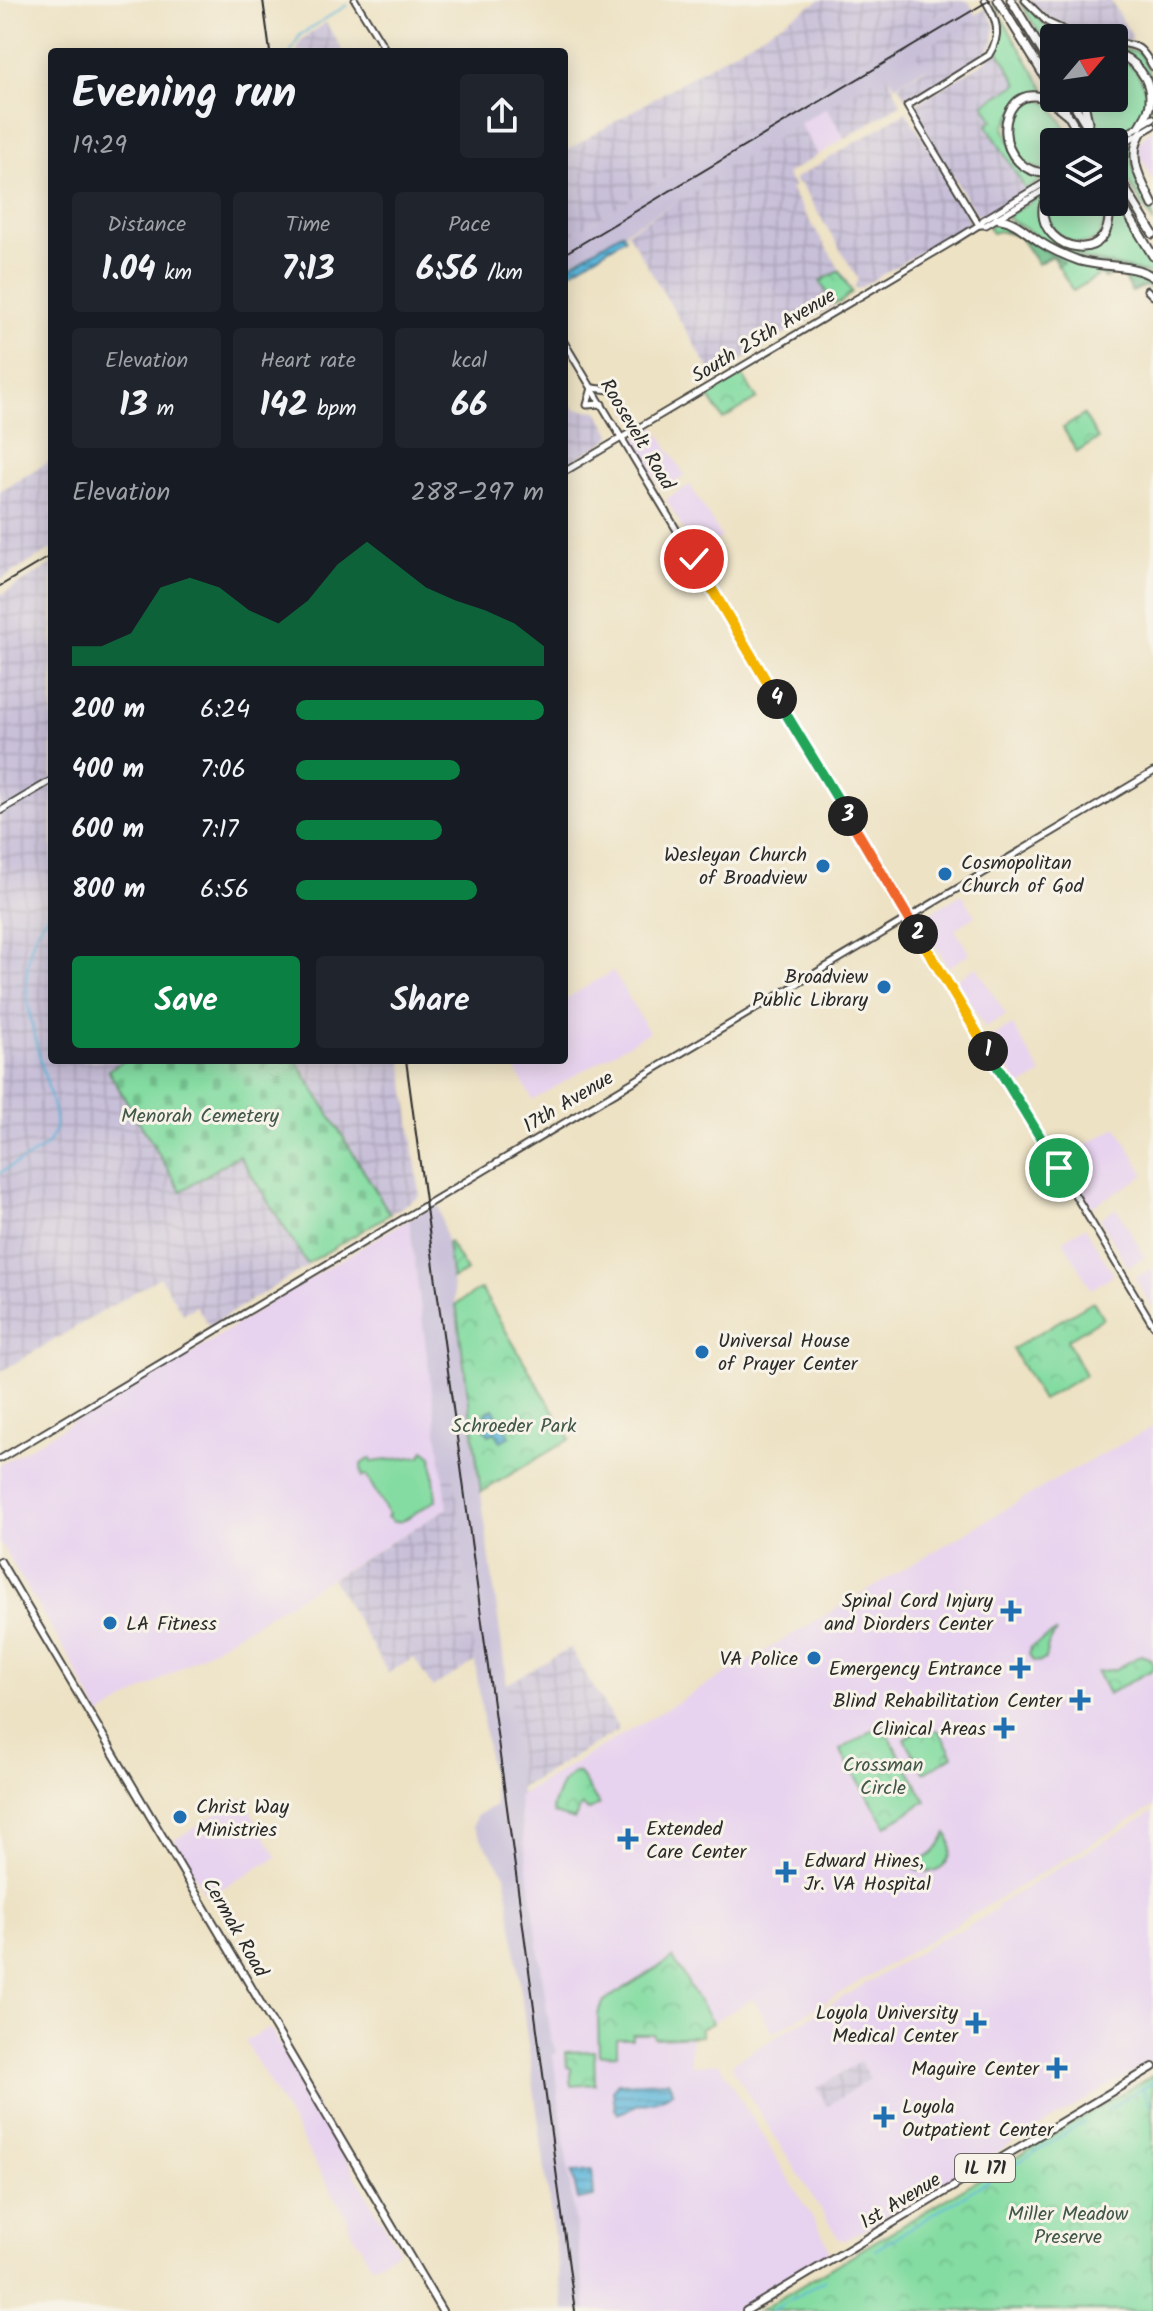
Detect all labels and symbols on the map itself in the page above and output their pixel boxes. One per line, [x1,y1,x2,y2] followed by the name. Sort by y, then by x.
[1040,24,1128,112] north arrow
[686,281,842,393] street label: South 25th Avenue
[590,373,683,498] street label: Roosevelt Road
[660,525,728,593] pin
[757,679,797,719] pin: 4
[828,796,868,836] pin: 3
[664,840,808,895] place label: Wesleyan Church of Broadview
[961,848,1084,903] place label: Cosmopolitan Church of God
[814,857,832,875] marker: Wesleyan Church of Broadview
[936,865,954,883] marker: Cosmopolitan Church of God
[898,914,938,954] pin: 2
[752,962,869,1017] place label: Broadview Public Library
[875,978,893,996] marker: Broadview Public Library
[968,1031,1008,1071] pin: 1
[518,1063,621,1142] street label: 17th Avenue
[121,1101,280,1133] park label: Menorah Cemetery
[1025,1134,1093,1202] pin
[718,1326,859,1381] place label: Universal House of Prayer Center
[693,1343,711,1361] marker: Universal House of Prayer Center
[452,1411,577,1443] park label: Schroeder Park
[824,1586,994,1641] place label: Spinal Cord Injury and Diorders Center
[1000,1600,1022,1622] marker: Spinal Cord Injury and Diorders Center
[126,1609,217,1641] place label: LA Fitness
[101,1614,119,1632] marker: LA Fitness
[720,1644,798,1676] place label: VA Police
[805,1649,823,1667] marker: VA Police
[829,1654,1002,1686] place label: Emergency Entrance
[1009,1657,1031,1679] marker: Emergency Entrance
[833,1686,1063,1718] place label: Blind Rehabilitation Center
[1069,1689,1091,1711] marker: Blind Rehabilitation Center
[872,1714,986,1746] place label: Clinical Areas
[993,1717,1015,1739] marker: Clinical Areas
[843,1750,923,1805] park label: Crossman Circle
[196,1792,289,1847] place label: Christ Way Ministries
[171,1808,189,1826] marker: Christ Way Ministries
[646,1814,747,1869] place label: Extended Care Center
[617,1828,639,1850] marker: Extended Care Center
[804,1846,931,1901] place label: Edward Hines, Jr. VA Hospital
[775,1861,797,1883] marker: Edward Hines, Jr. VA Hospital
[193,1872,276,1985] street label: Cermak Road
[815,1998,959,2053] place label: Loyola University Medical Center
[965,2012,987,2034] marker: Loyola University Medical Center
[911,2054,1040,2086] place label: Maguire Center
[1046,2057,1068,2079] marker: Maguire Center
[902,2092,1055,2147] place label: Loyola Outpatient Center
[873,2106,895,2128] marker: Loyola Outpatient Center
[955,2154,1015,2182] road number: IL 171
[854,2165,948,2238] street label: 1st Avenue
[1008,2199,1129,2254] park label: Miller Meadow Preserve

